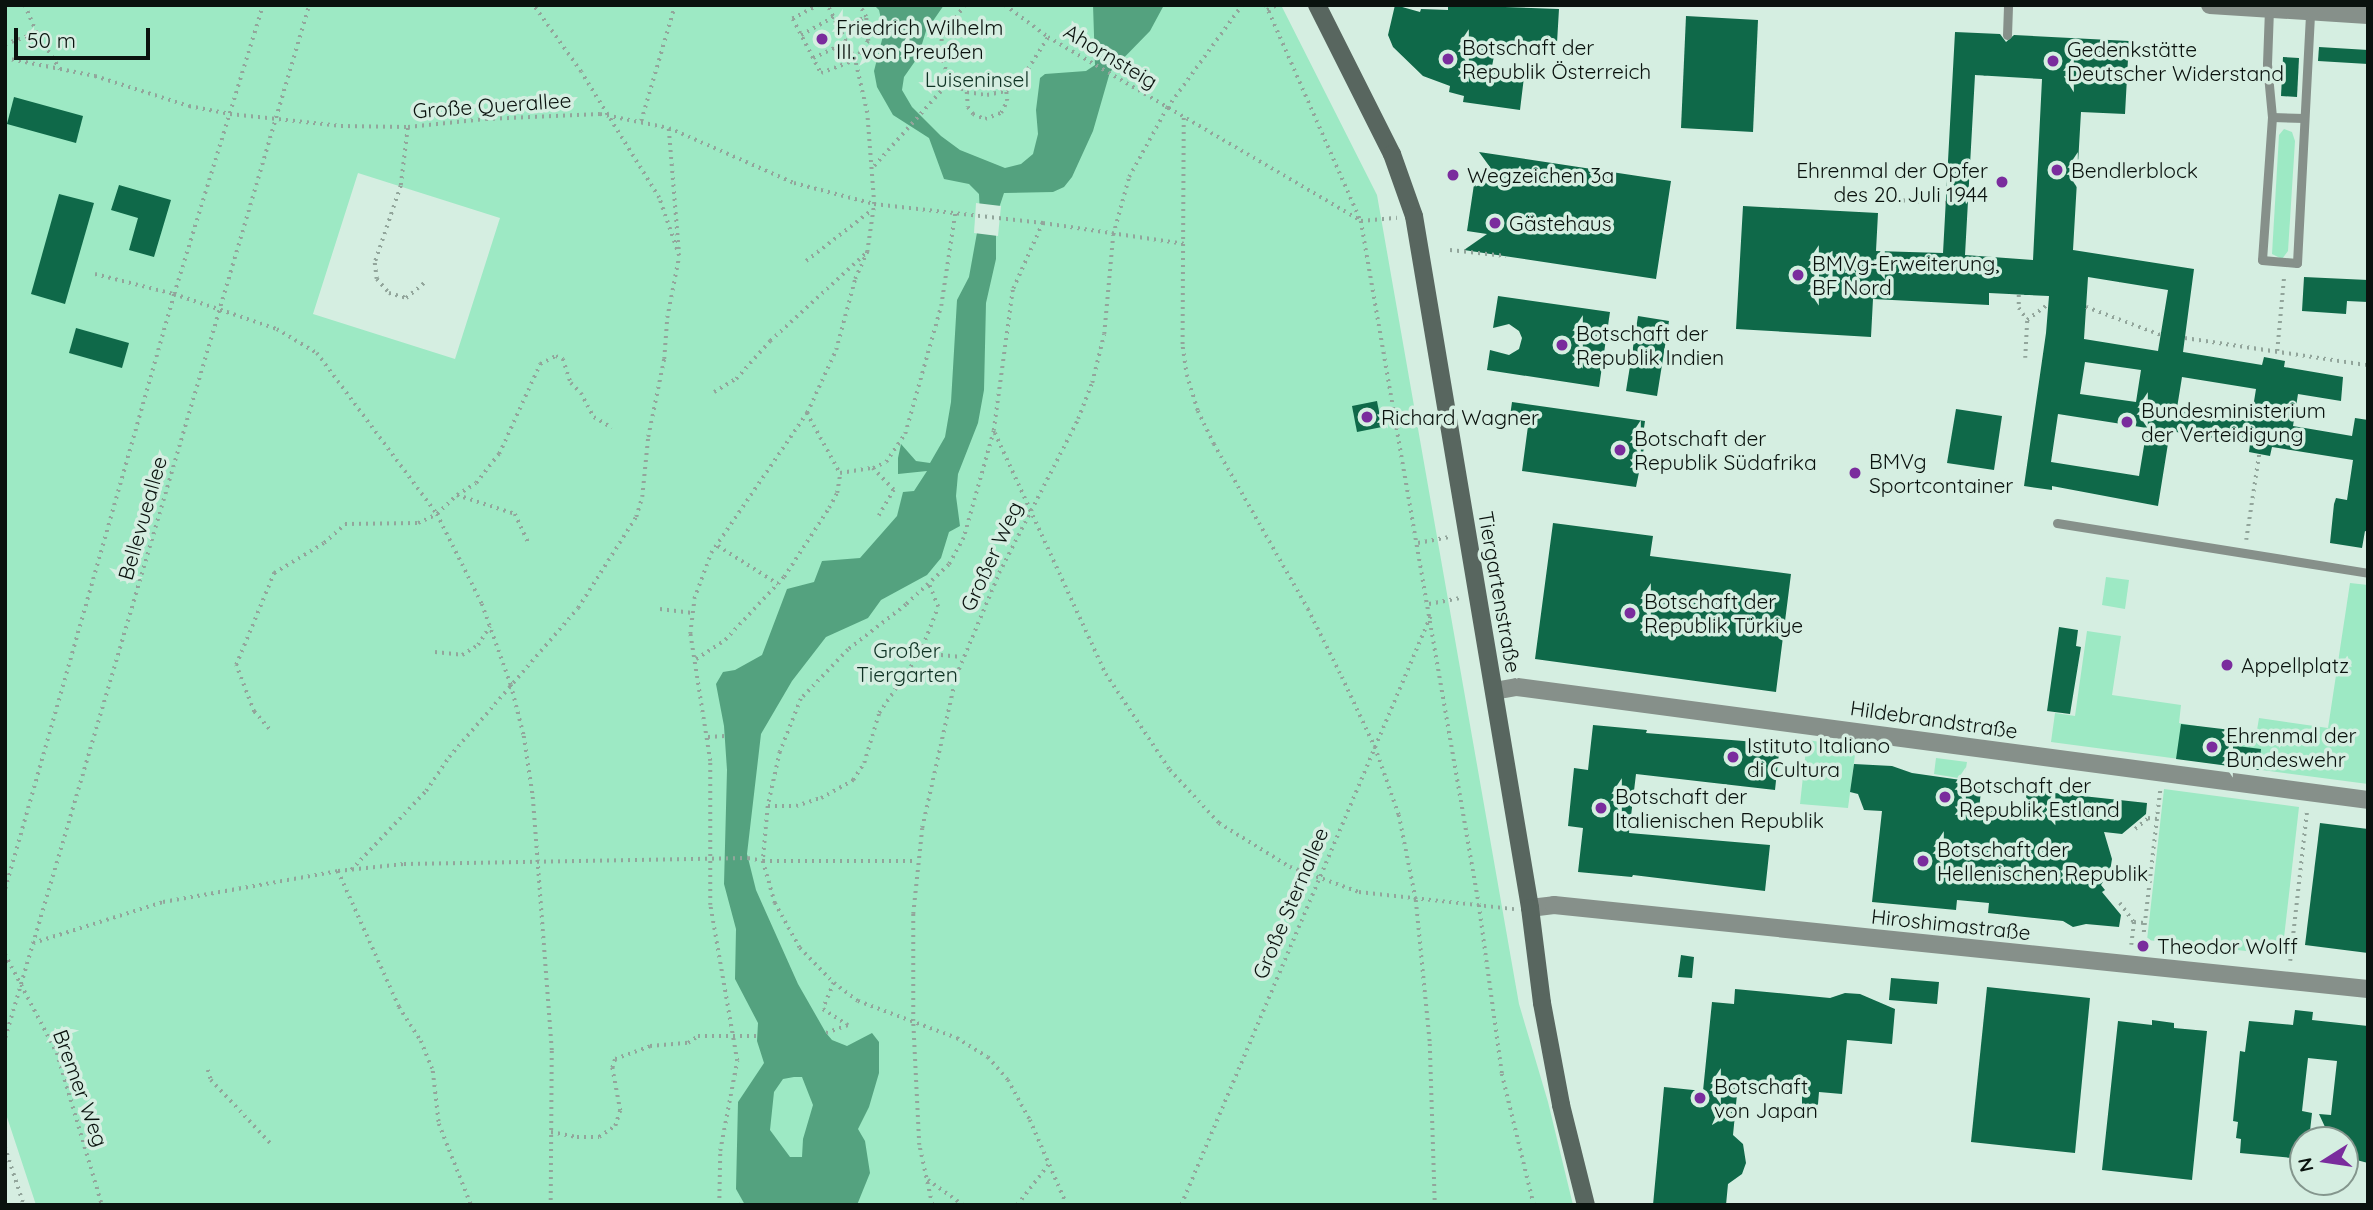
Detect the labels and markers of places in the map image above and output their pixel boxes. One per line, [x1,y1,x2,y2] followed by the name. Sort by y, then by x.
[836,14,1003,64] place label: Friedrich Wilhelm III. von Preußen
[814,31,830,47] marker: Friedrich Wilhelm III. von Preußen
[1462,34,1651,84] place label: Botschaft der Republik Österreich
[2067,36,2284,86] place label: Gedenkstätte Deutscher Widerstand
[1440,51,1456,67] marker: Botschaft der Republik Österreich
[2045,53,2061,69] marker: Gedenkstätte Deutscher Widerstand
[1796,157,1988,207] place label: Ehrenmal der Opfer des 20. Juli 1944
[2071,157,2198,183] place label: Bendlerblock
[1467,162,1614,188] place label: Wegzeichen 3a
[2049,162,2065,178] marker: Bendlerblock
[1445,167,1461,183] marker: Wegzeichen 3a
[1994,174,2010,190] marker: Ehrenmal der Opfer des 20. Juli 1944
[1509,210,1612,236] place label: Gästehaus
[1487,215,1503,231] marker: Gästehaus
[1812,250,1999,300] place label: BMVg-Erweiterung, BF Nord
[1790,267,1806,283] marker: BMVg-Erweiterung, BF Nord
[1576,320,1724,370] place label: Botschaft der Republik Indien
[1554,337,1570,353] marker: Botschaft der Republik Indien
[2141,397,2326,447] place label: Bundesministerium der Verteidigung
[1381,404,1539,430] place label: Richard Wagner
[1359,409,1375,425] marker: Richard Wagner
[2119,414,2135,430] marker: Bundesministerium der Verteidigung
[1634,425,1817,475] place label: Botschaft der Republik Südafrika
[1612,442,1628,458] marker: Botschaft der Republik Südafrika
[1869,448,2013,498] place label: BMVg Sportcontainer
[1847,465,1863,481] marker: BMVg Sportcontainer
[1644,588,1803,638] place label: Botschaft der Republik Türkiye
[1622,605,1638,621] marker: Botschaft der Republik Türkiye
[2241,652,2349,678] place label: Appellplatz
[2219,657,2235,673] marker: Appellplatz
[2226,722,2357,772] place label: Ehrenmal der Bundeswehr
[1747,732,1890,782] place label: Istituto Italiano di Cultura
[2204,739,2220,755] marker: Ehrenmal der Bundeswehr
[1725,749,1741,765] marker: Istituto Italiano di Cultura
[1959,772,2120,822] place label: Botschaft der Republik Estland
[1615,783,1824,833] place label: Botschaft der Italienischen Republik
[1937,789,1953,805] marker: Botschaft der Republik Estland
[1593,800,1609,816] marker: Botschaft der Italienischen Republik
[1937,836,2148,886] place label: Botschaft der Hellenischen Republik
[1915,853,1931,869] marker: Botschaft der Hellenischen Republik
[2157,933,2298,959] place label: Theodor Wolff
[2135,938,2151,954] marker: Theodor Wolff
[1714,1073,1818,1123] place label: Botschaft von Japan
[1692,1090,1708,1106] marker: Botschaft von Japan

